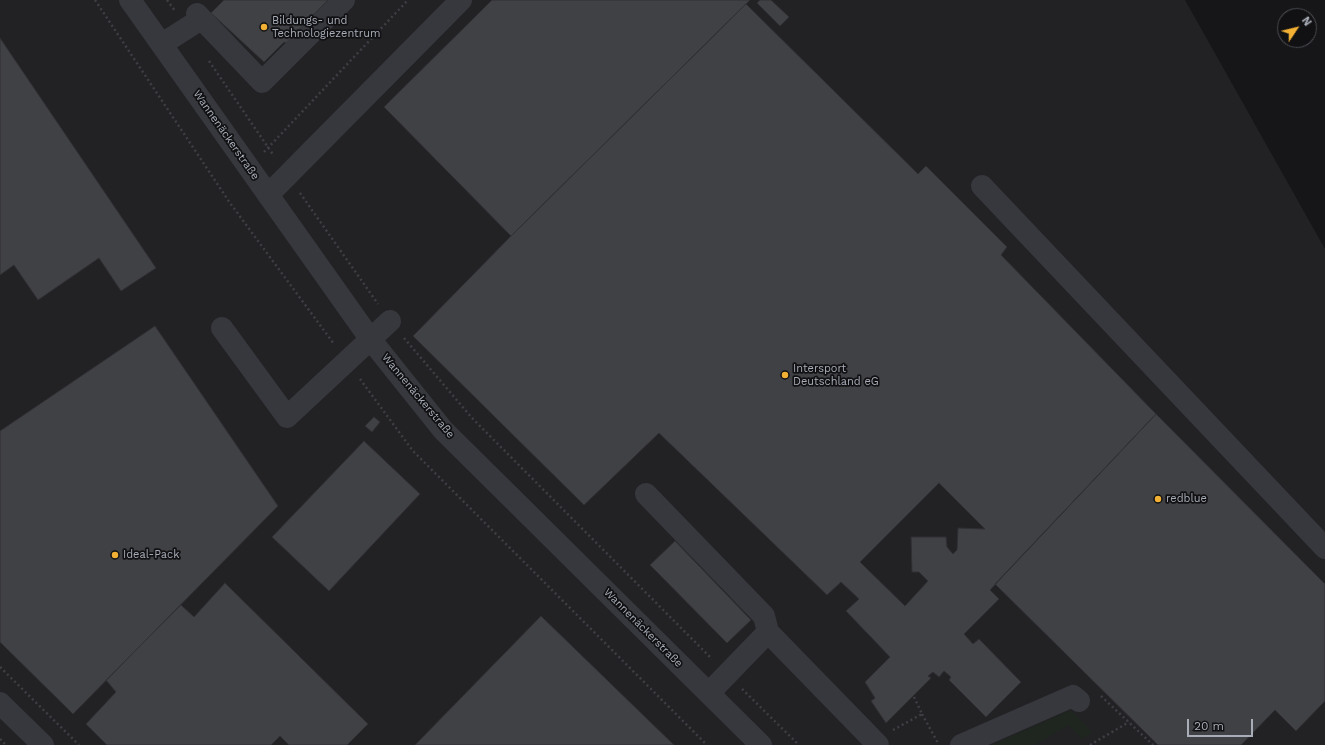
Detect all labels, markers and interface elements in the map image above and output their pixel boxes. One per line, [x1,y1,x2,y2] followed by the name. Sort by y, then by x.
[1277,8,1317,48] north arrow
[272,14,380,40] place label: Bildungs- und Technologiezentrum
[1299,14,1314,28] text: N
[259,22,269,32] marker: Bildungs- und Technologiezentrum
[190,88,262,182] street label: Wannenäckerstraße
[379,351,457,441] street label: Wannenäckerstraße
[793,362,879,388] place label: Intersport Deutschland eG
[780,370,790,380] marker: Intersport Deutschland eG
[1166,492,1207,506] place label: redblue
[1153,494,1163,504] marker: redblue
[123,548,179,562] place label: Ideal-Pack
[110,550,120,560] marker: Ideal-Pack
[601,586,685,670] street label: Wannenäckerstraße
[1189,711,1255,737] scale bar
[1194,719,1224,733] text: 20 m

